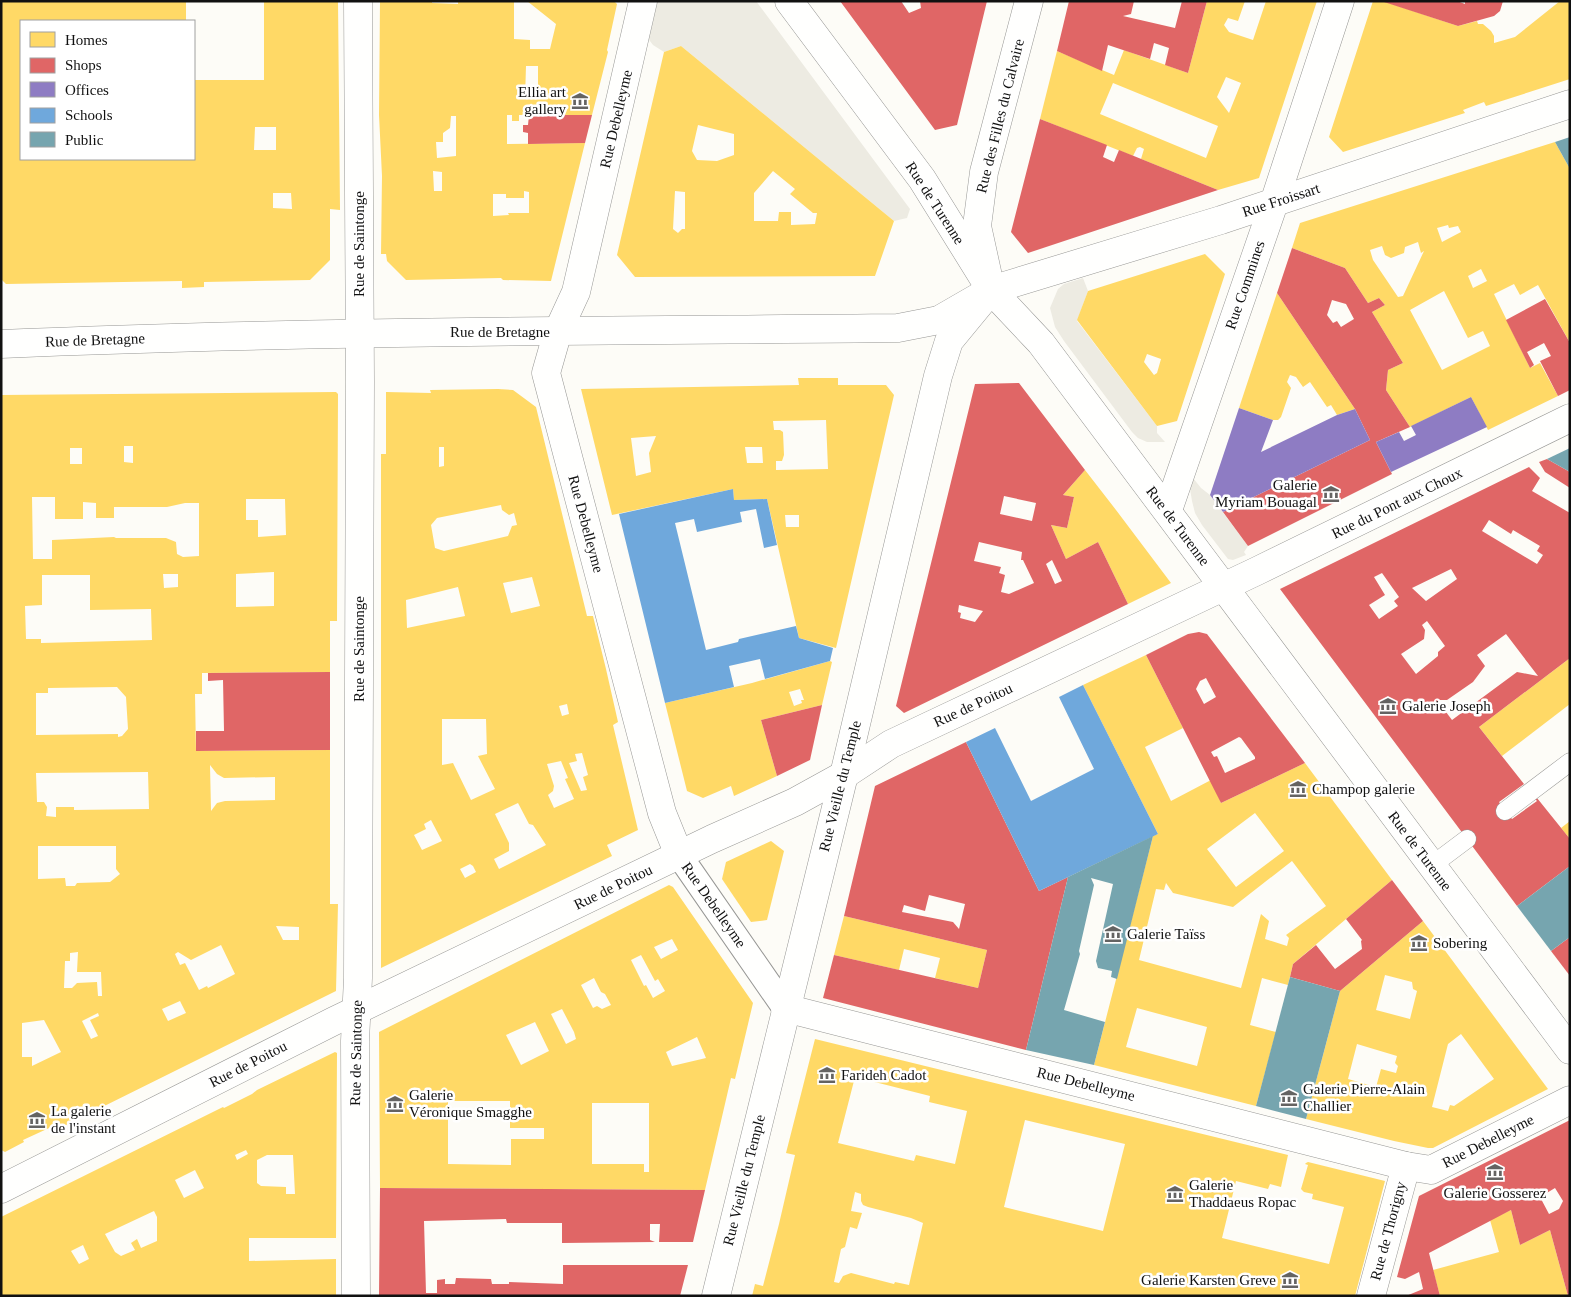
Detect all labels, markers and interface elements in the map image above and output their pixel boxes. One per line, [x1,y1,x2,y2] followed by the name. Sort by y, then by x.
[20,20,195,160] legend
[65,32,108,48] text: Homes
[973,37,1027,195] street label: Rue des Filles du Calvaire
[65,57,102,73] text: Shops
[597,68,635,170] street label: Rue Debelleyme
[65,82,109,98] text: Offices
[518,84,567,117] place label: Ellia art gallery
[570,91,590,111] museum icon: Ellia art gallery
[65,107,113,123] text: Schools
[65,132,104,148] text: Public
[902,159,968,247] street label: Rue de Turenne
[1240,180,1322,220] street label: Rue Froissart
[351,191,367,297] street label: Rue de Saintonge
[1222,238,1268,332] street label: Rue Commines
[450,324,550,340] street label: Rue de Bretagne
[45,330,146,350] street label: Rue de Bretagne
[1329,464,1465,542] street label: Rue du Pont aux Choux
[565,473,607,575] street label: Rue Debelleyme
[1215,477,1317,510] place label: Galerie Myriam Bouagal
[1143,483,1213,569] street label: Rue de Turenne
[1321,484,1341,504] museum icon: Galerie Myriam Bouagal
[351,596,367,702] street label: Rue de Saintonge
[931,680,1015,730] street label: Rue de Poitou
[1378,696,1398,716] museum icon: Galerie Joseph
[1402,698,1491,714] place label: Galerie Joseph
[816,718,864,853] street label: Rue Vieille du Temple
[1288,779,1308,799] museum icon: Champop galerie
[1312,781,1415,797] place label: Champop galerie
[1385,808,1455,894] street label: Rue de Turenne
[679,859,750,951] street label: Rue Debelleyme
[571,861,655,913] street label: Rue de Poitou
[1103,924,1123,944] museum icon: Galerie Taïss
[1127,926,1205,942] place label: Galerie Taïss
[1409,933,1429,953] museum icon: Sobering
[1433,935,1488,951] place label: Sobering
[347,1000,365,1106] street label: Rue de Saintonge
[207,1037,290,1090] street label: Rue de Poitou
[1035,1064,1137,1104] street label: Rue Debelleyme
[817,1065,837,1085] museum icon: Farideh Cadot
[841,1067,927,1083] place label: Farideh Cadot
[1303,1081,1426,1114] place label: Galerie Pierre-Alain Challier
[409,1087,532,1120] place label: Galerie Véronique Smagghe
[1279,1088,1299,1108] museum icon: Galerie Pierre-Alain Challier
[385,1094,405,1114] museum icon: Galerie Véronique Smagghe
[51,1103,117,1136] place label: La galerie de l'instant
[27,1110,47,1130] museum icon: La galerie de l'instant
[1440,1111,1537,1171] street label: Rue Debelleyme
[720,1112,768,1247] street label: Rue Vieille du Temple
[1485,1162,1505,1182] museum icon: Galerie Gosserez
[1189,1177,1296,1210] place label: Galerie Thaddaeus Ropac
[1367,1179,1409,1282] street label: Rue de Thorigny
[1165,1184,1185,1204] museum icon: Galerie Thaddaeus Ropac
[1444,1185,1547,1201] place label: Galerie Gosserez
[1280,1270,1300,1290] museum icon: Galerie Karsten Greve
[1141,1272,1276,1288] place label: Galerie Karsten Greve

